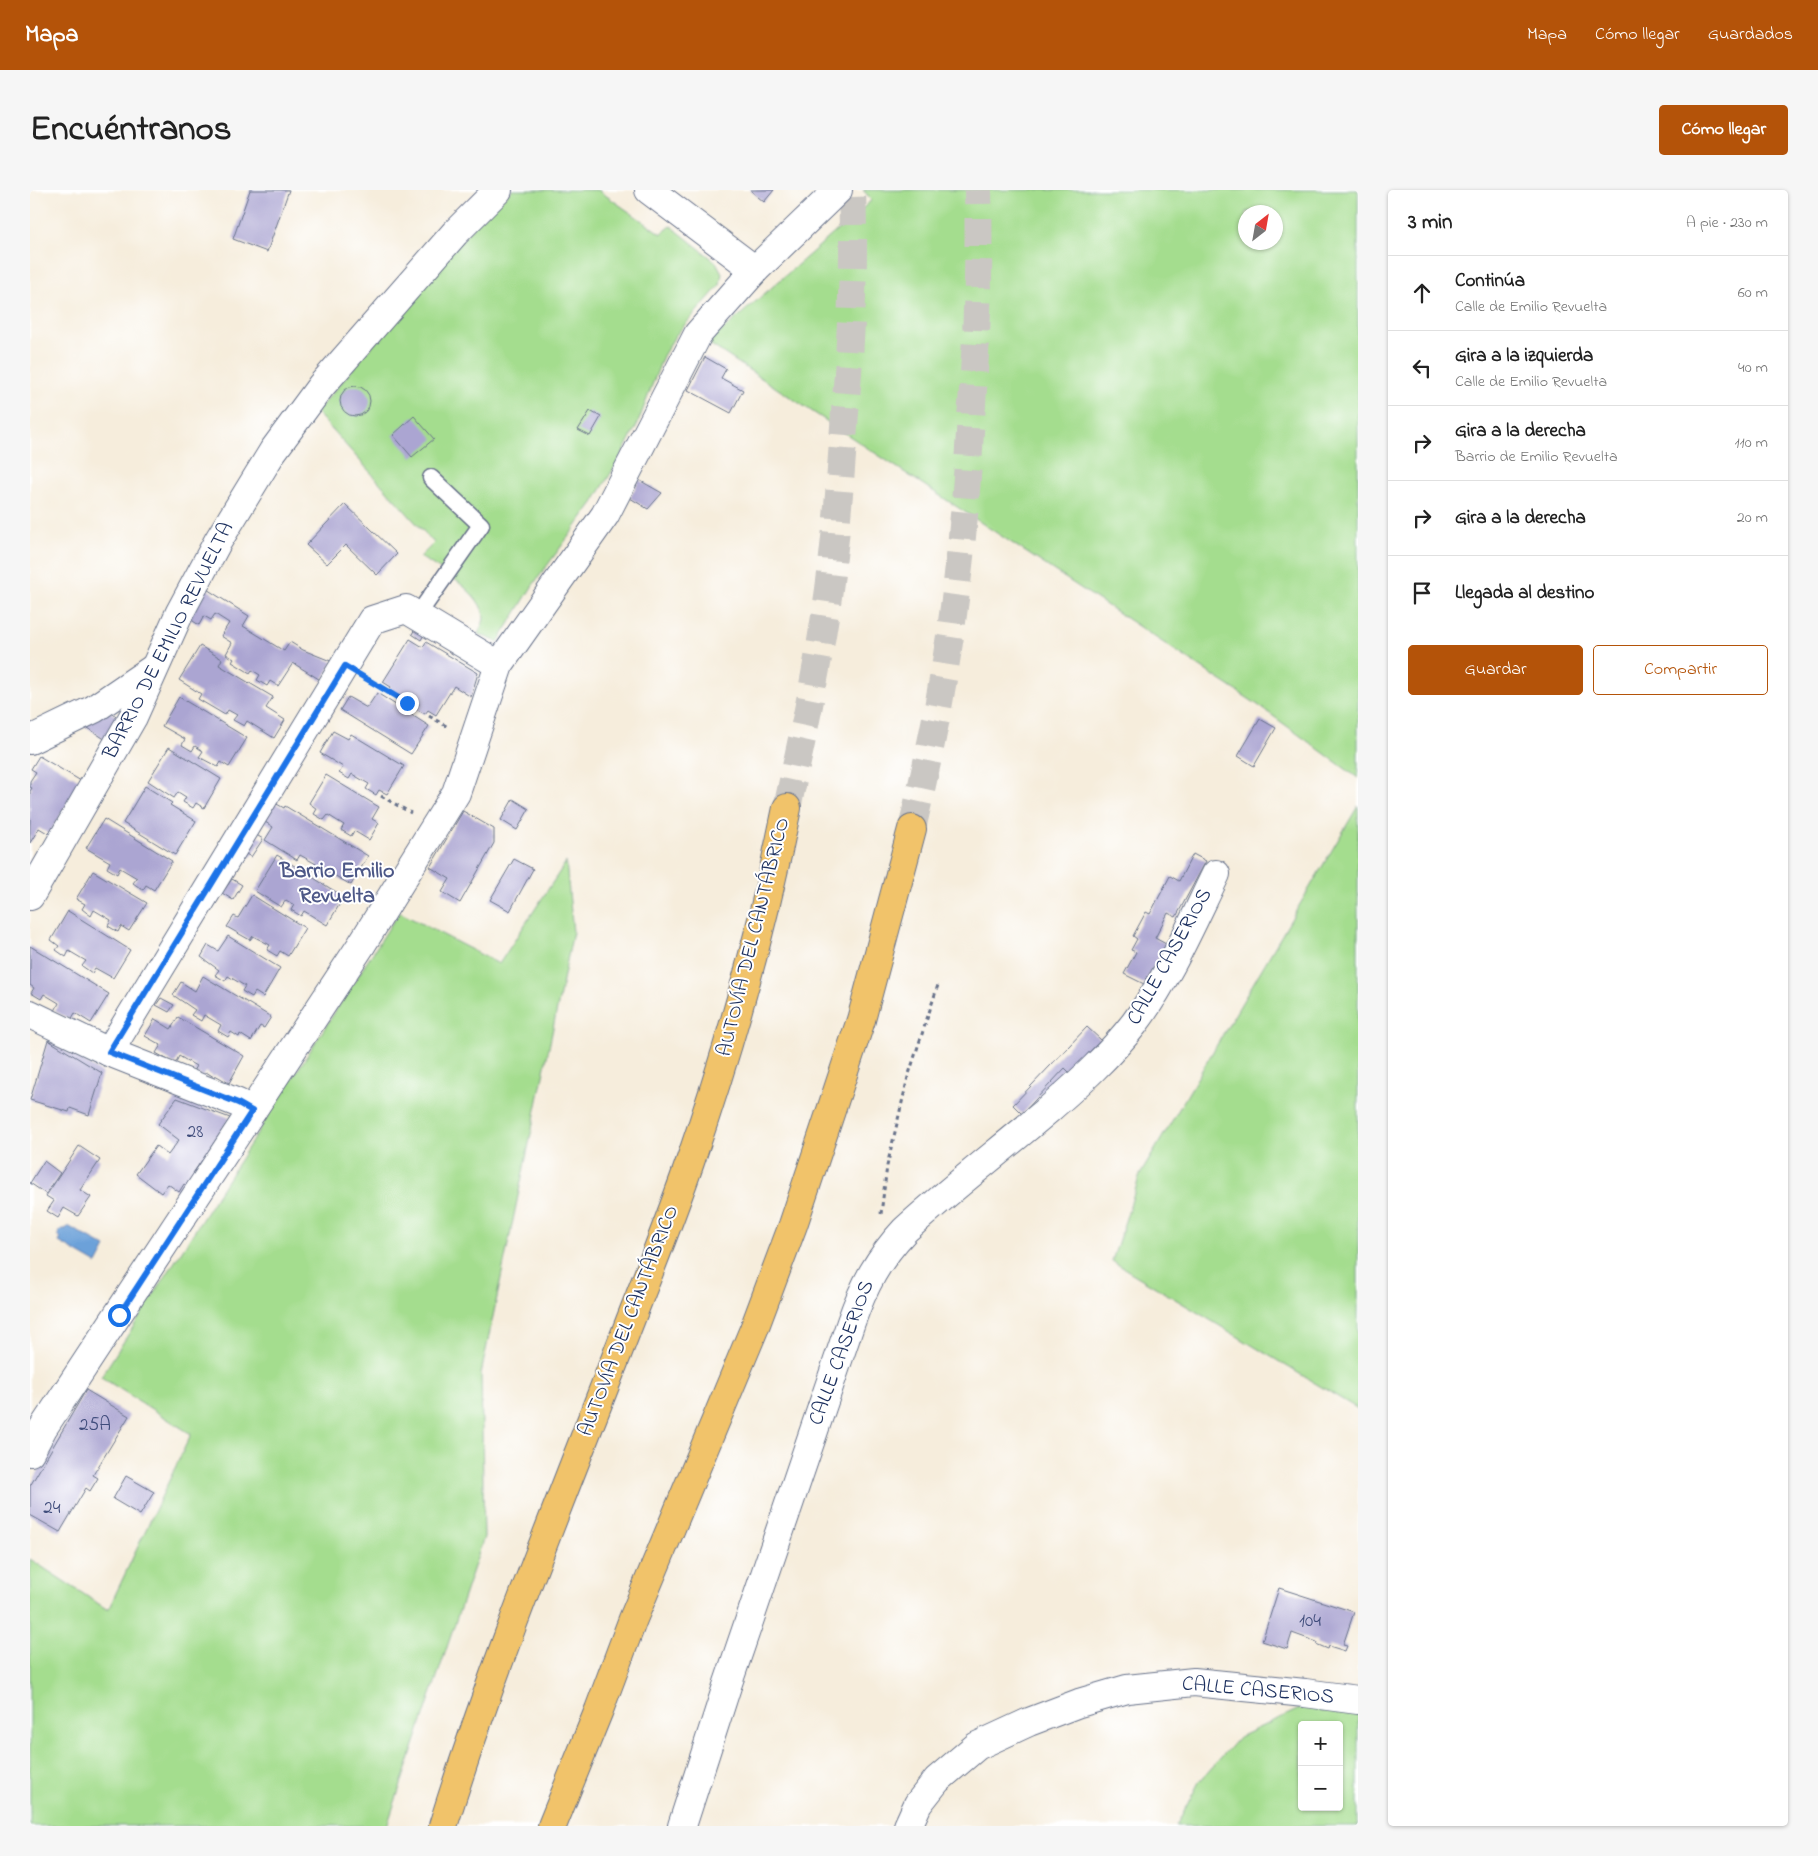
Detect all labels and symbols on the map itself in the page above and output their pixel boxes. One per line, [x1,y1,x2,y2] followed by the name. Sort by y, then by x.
[1238,205,1283,250] north arrow
[96,517,242,766] street label: BARRIO DE EMILIO REVUELTA
[396,692,419,715] route end
[709,814,798,1060] street label: AUTOVÍA DEL CANTÁBRICO
[279,856,394,913] district label: Barrio Emilio Revuelta
[1120,883,1220,1031] street label: CALLE CASERIOS
[187,1119,203,1146] house number: 28
[570,1201,687,1441] street label: AUTOVÍA DEL CANTÁBRICO
[802,1276,882,1430] street label: CALLE CASERIOS
[108,1304,131,1327] route start
[79,1412,111,1439] house number: 25A
[43,1495,61,1522] house number: 24
[1299,1608,1321,1635] house number: 104
[1181,1669,1335,1713] street label: CALLE CASERIOS

